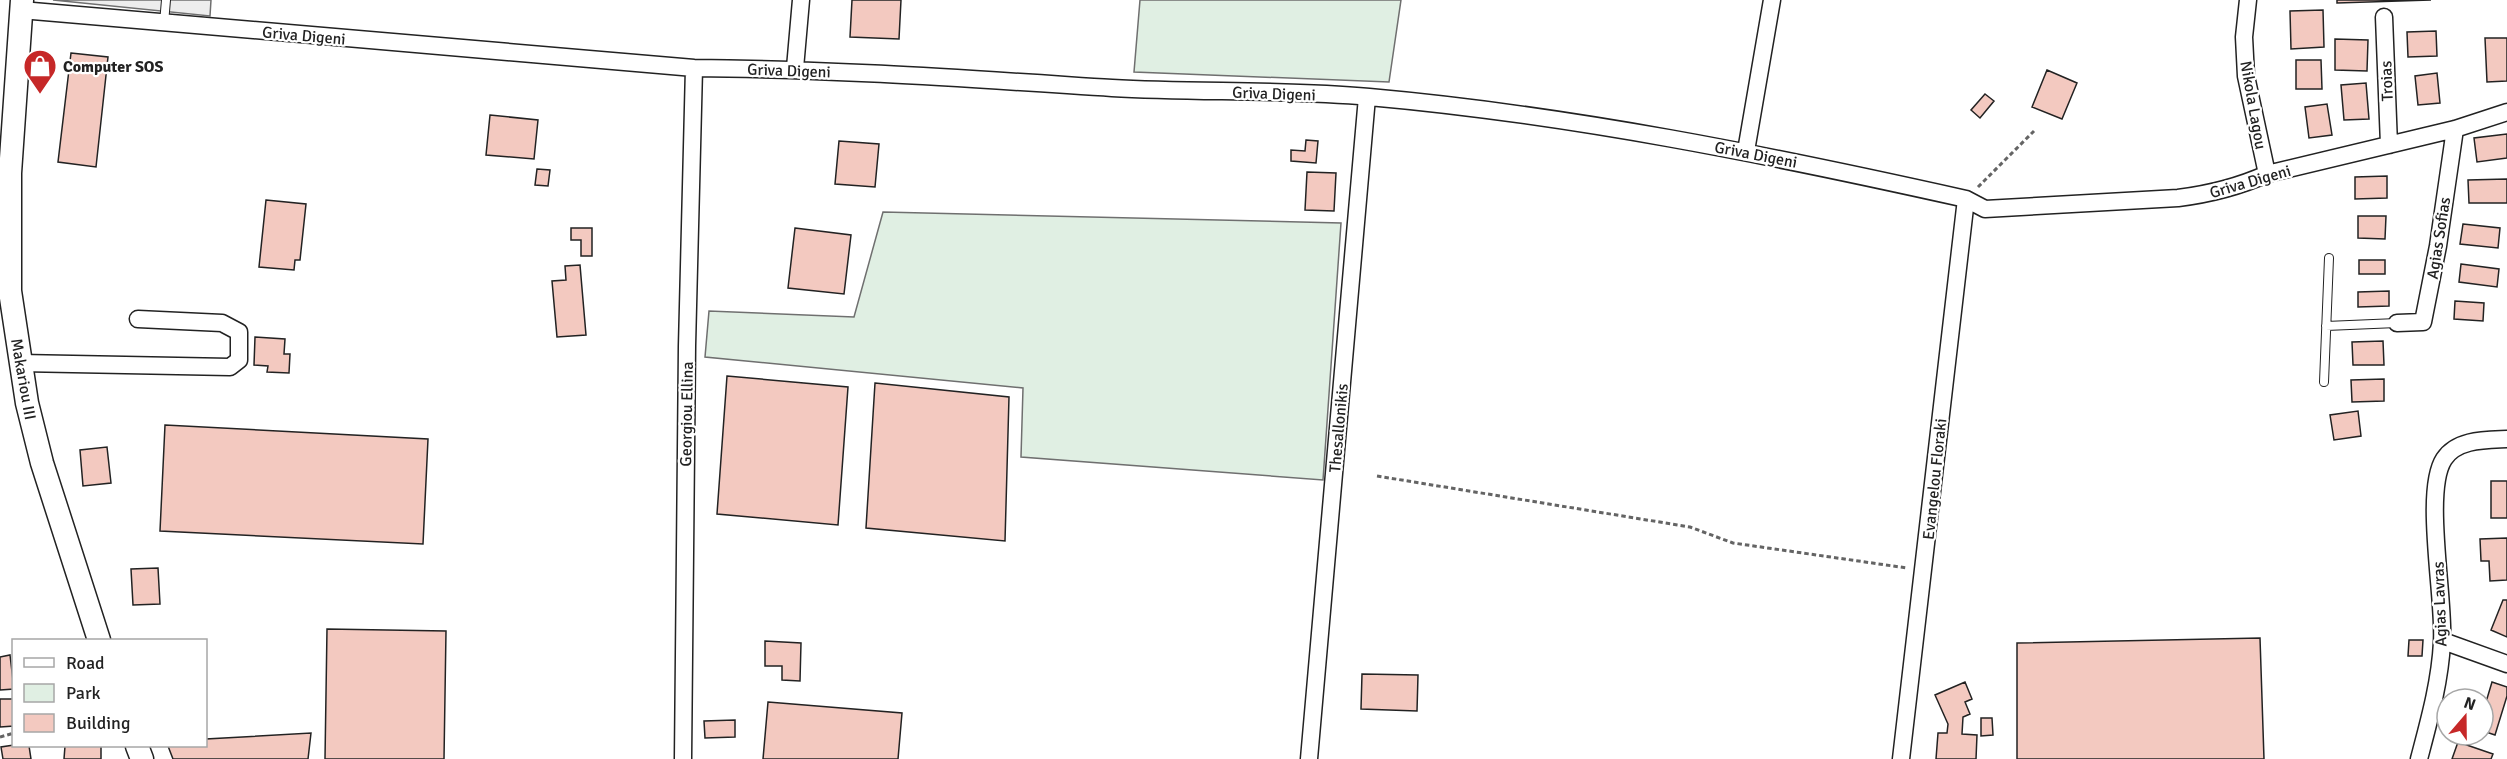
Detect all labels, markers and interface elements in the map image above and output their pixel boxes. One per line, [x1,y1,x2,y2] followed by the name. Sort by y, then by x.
[261,22,347,50] street label: Griva Digeni
[22,48,58,95] shop icon: Computer SOS
[63,57,163,77] place label: Computer SOS
[2235,59,2271,151] street label: Nikola Lagou
[747,60,831,82] street label: Griva Digeni
[2376,60,2398,102] street label: Troias
[1232,83,1316,105] street label: Griva Digeni
[1713,137,1799,173] street label: Griva Digeni
[2207,161,2293,203] street label: Griva Digeni
[2423,196,2455,280] street label: Agias Sofias
[6,337,40,421] street label: Makariou III
[676,361,698,467] street label: Georgiou Ellina
[1325,383,1353,473] street label: Thesallonikis
[1919,417,1951,541] street label: Evangelou Floraki
[2429,561,2451,647] street label: Agias Lavras
[12,639,207,747] legend
[66,652,105,674] text: Road
[66,682,101,704] text: Park
[2435,687,2495,747] north arrow
[2461,693,2478,715] text: N
[66,712,130,734] text: Building

